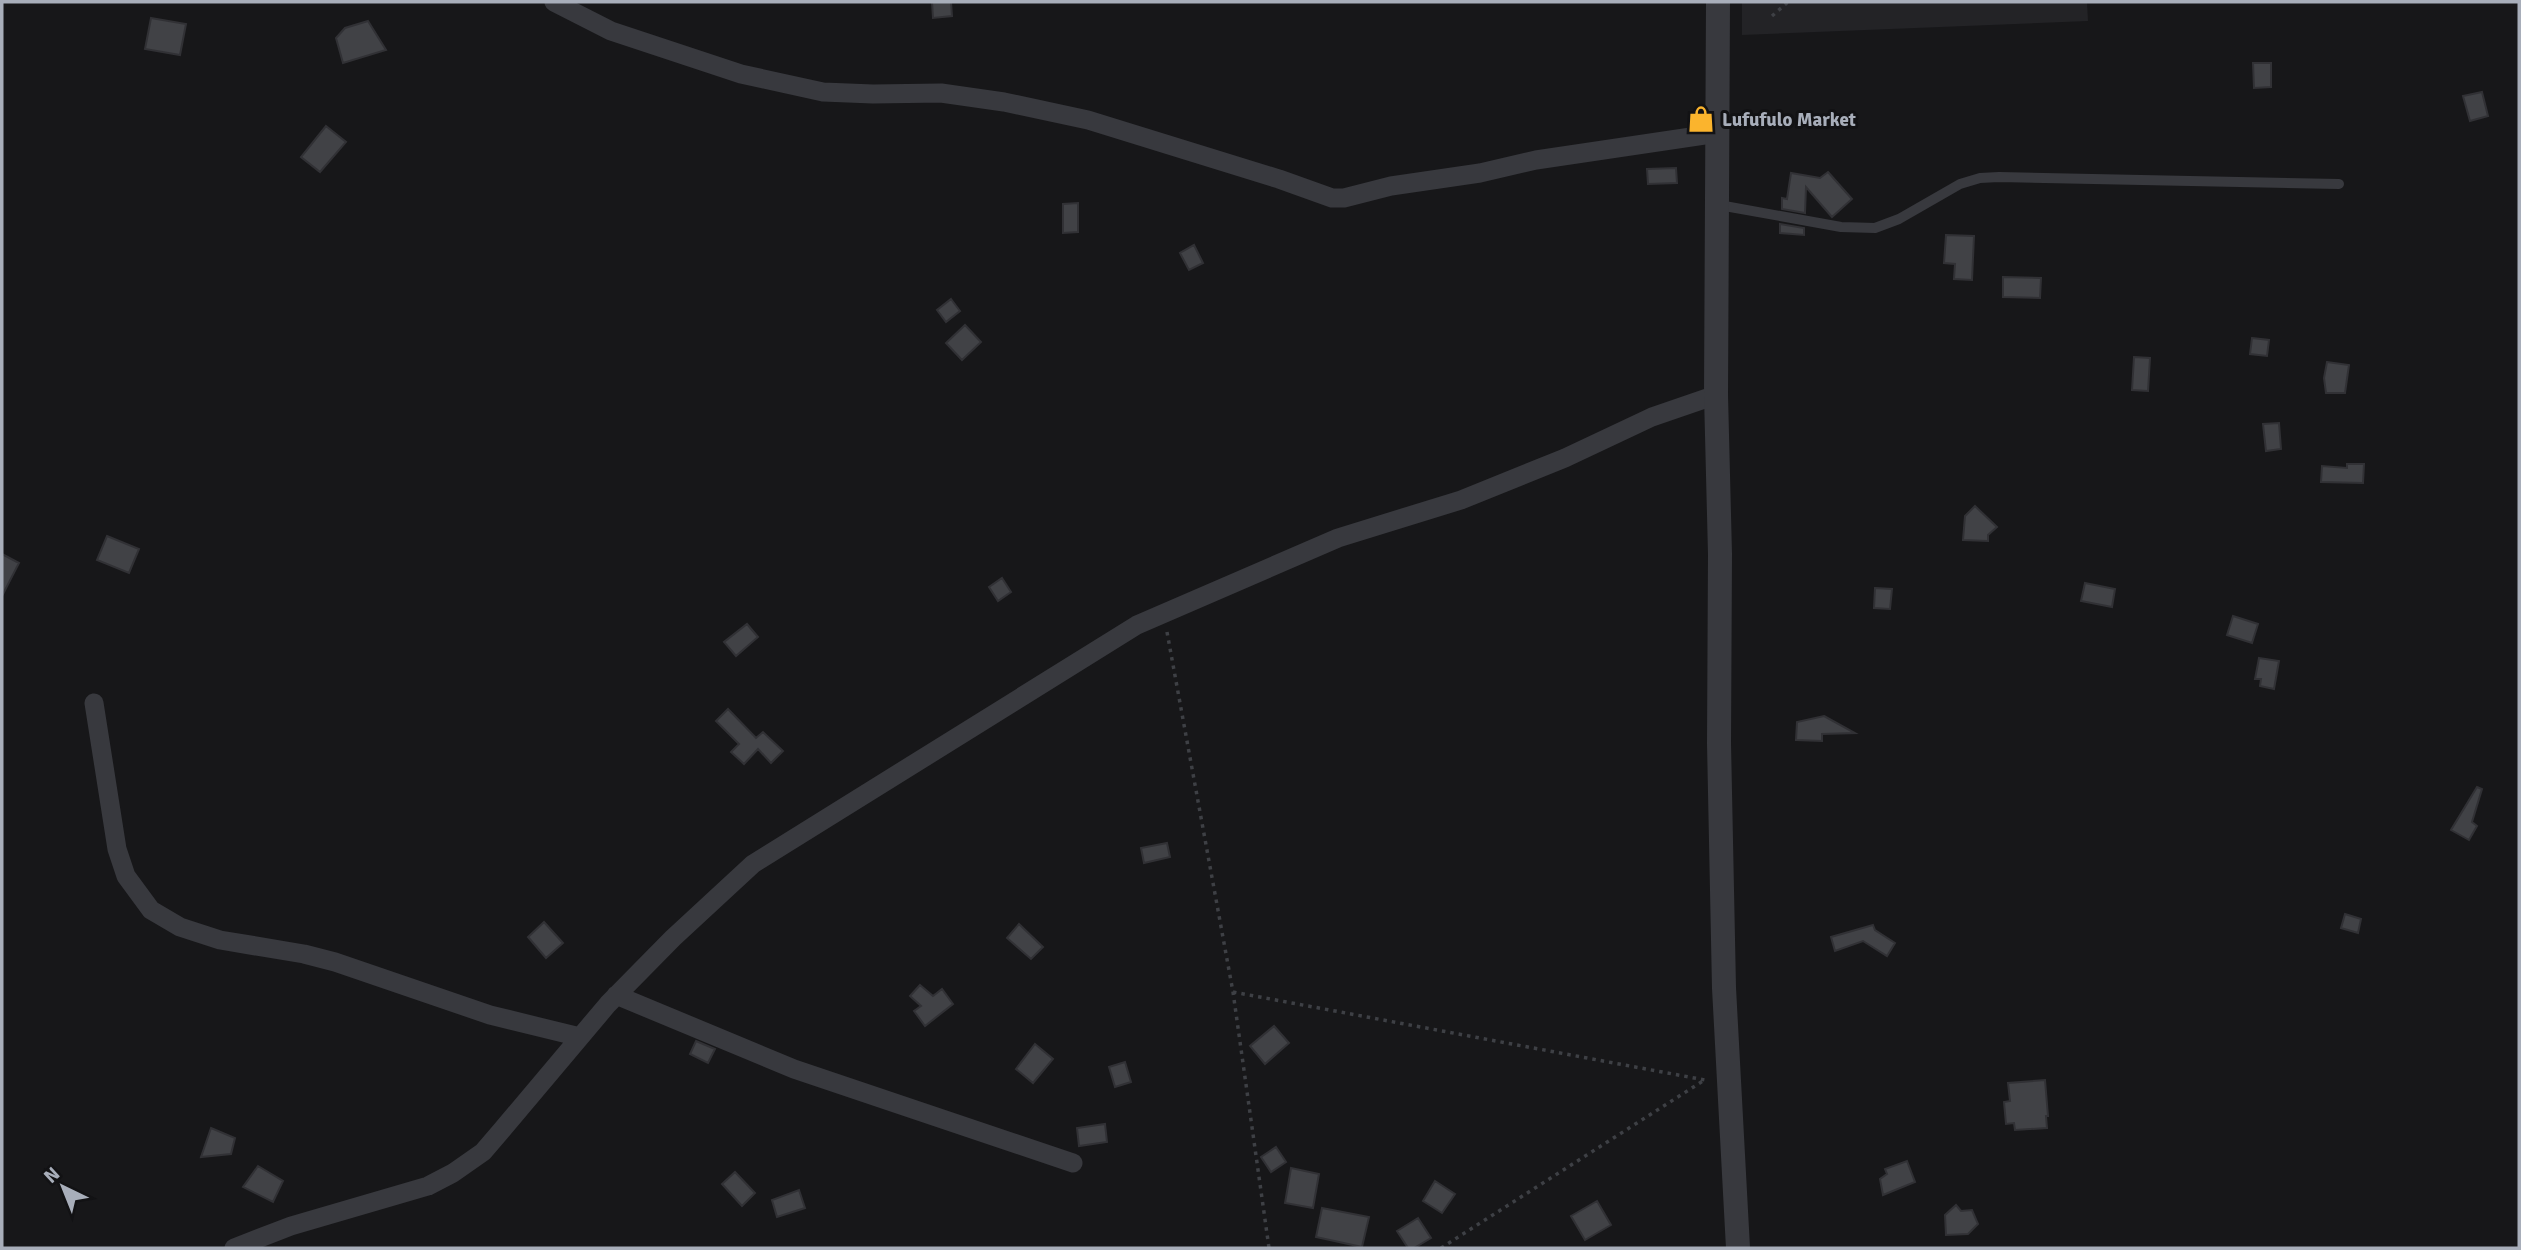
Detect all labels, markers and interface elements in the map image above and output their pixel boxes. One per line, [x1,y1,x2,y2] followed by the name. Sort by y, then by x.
[1686,104,1716,134] shop icon: Lufufulo Market
[1722,108,1856,132] place label: Lufufulo Market
[28,1152,98,1222] north arrow
[39,1162,65,1189] text: N

